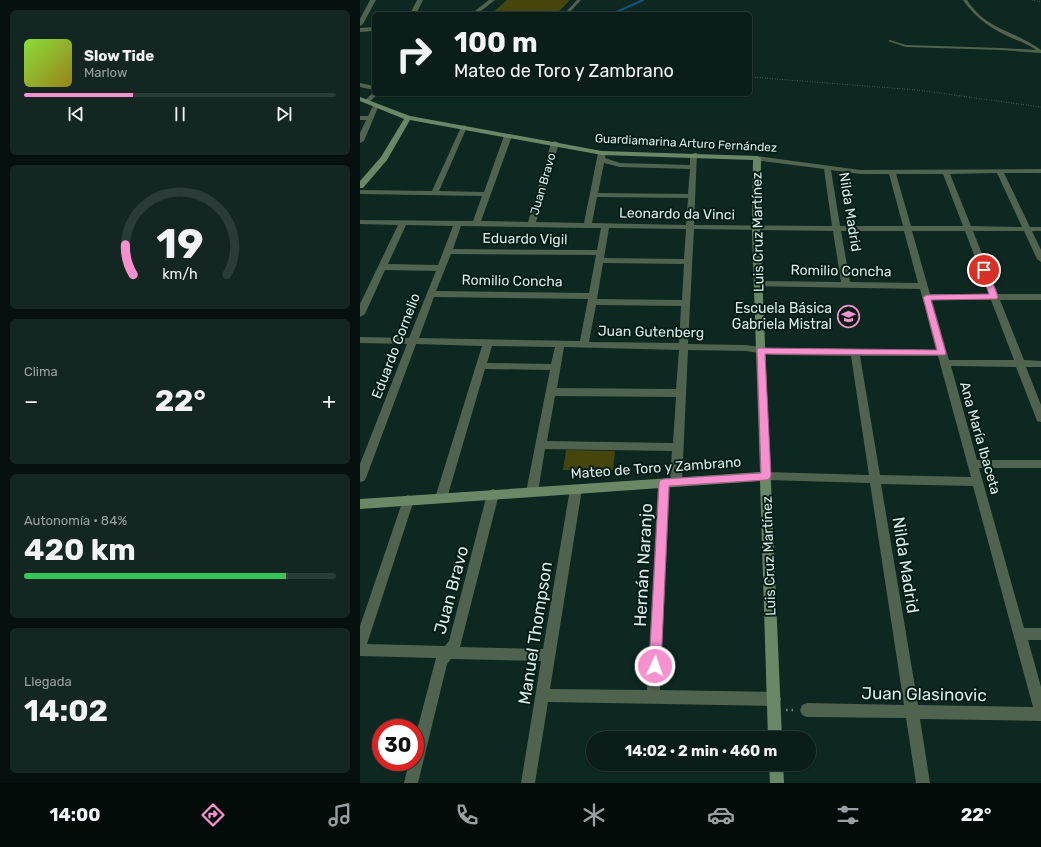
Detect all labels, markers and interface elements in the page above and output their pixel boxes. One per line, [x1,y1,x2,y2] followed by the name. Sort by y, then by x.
[454,26,538,59] text: 100 m
[388,28,440,80] icon: right
[84,47,154,65] text: Slow Tide
[454,60,674,82] text: Mateo de Toro y Zambrano
[84,65,127,80] text: Marlow
[65,103,87,125] icon: previous
[169,103,191,125] icon: pause
[273,103,295,125] icon: next
[595,131,777,155] street label: Guardiamarina Arturo Fernández
[527,151,559,217] street label: Juan Bravo
[835,171,865,253] street label: Nilda Madrid
[748,172,768,292] street label: Luis Cruz Martínez
[619,204,735,224] street label: Leonardo da Vinci
[156,219,204,268] text: 19
[482,230,568,248] street label: Eduardo Vigil
[967,253,1001,287] pin
[973,259,995,281] icon: arrive
[790,262,892,280] street label: Romilio Concha
[162,265,198,282] text: km/h
[461,272,563,290] street label: Romilio Concha
[368,291,424,401] street label: Eduardo Cornelio
[732,300,832,333] place label: Escuela Básica Gabriela Mistral
[835,303,861,329] school or university icon: Escuela Básica Gabriela Mistral
[598,323,704,341] street label: Juan Gutenberg
[24,364,58,379] text: Clima
[956,380,1004,496] street label: Ana María Ibaceta
[155,383,206,419] text: 22°
[24,388,38,415] text: −
[322,388,336,415] text: +
[570,454,742,482] street label: Mateo de Toro y Zambrano
[758,496,780,616] street label: Luis Cruz Martínez
[630,503,656,627] street label: Hernán Naranjo
[24,513,127,528] text: Autonomía · 84%
[889,515,923,615] street label: Nilda Madrid
[24,532,136,568] text: 420 km
[430,544,472,636] street label: Juan Bravo
[514,560,556,706] street label: Manuel Thompson
[634,645,676,687] position arrow
[24,674,72,689] text: Llegada
[861,683,987,705] street label: Juan Glasinovic
[24,693,108,729] text: 14:02
[372,719,424,771] speed limit sign: 30
[625,742,777,760] text: 14:02 · 2 min · 460 m
[199,801,227,829] icon: directions
[326,801,354,829] icon: music
[453,801,481,829] icon: phone
[580,801,608,829] icon: climate
[707,801,735,829] icon: car
[834,801,862,829] icon: filters
[49,804,100,826] text: 14:00
[961,804,991,826] text: 22°

